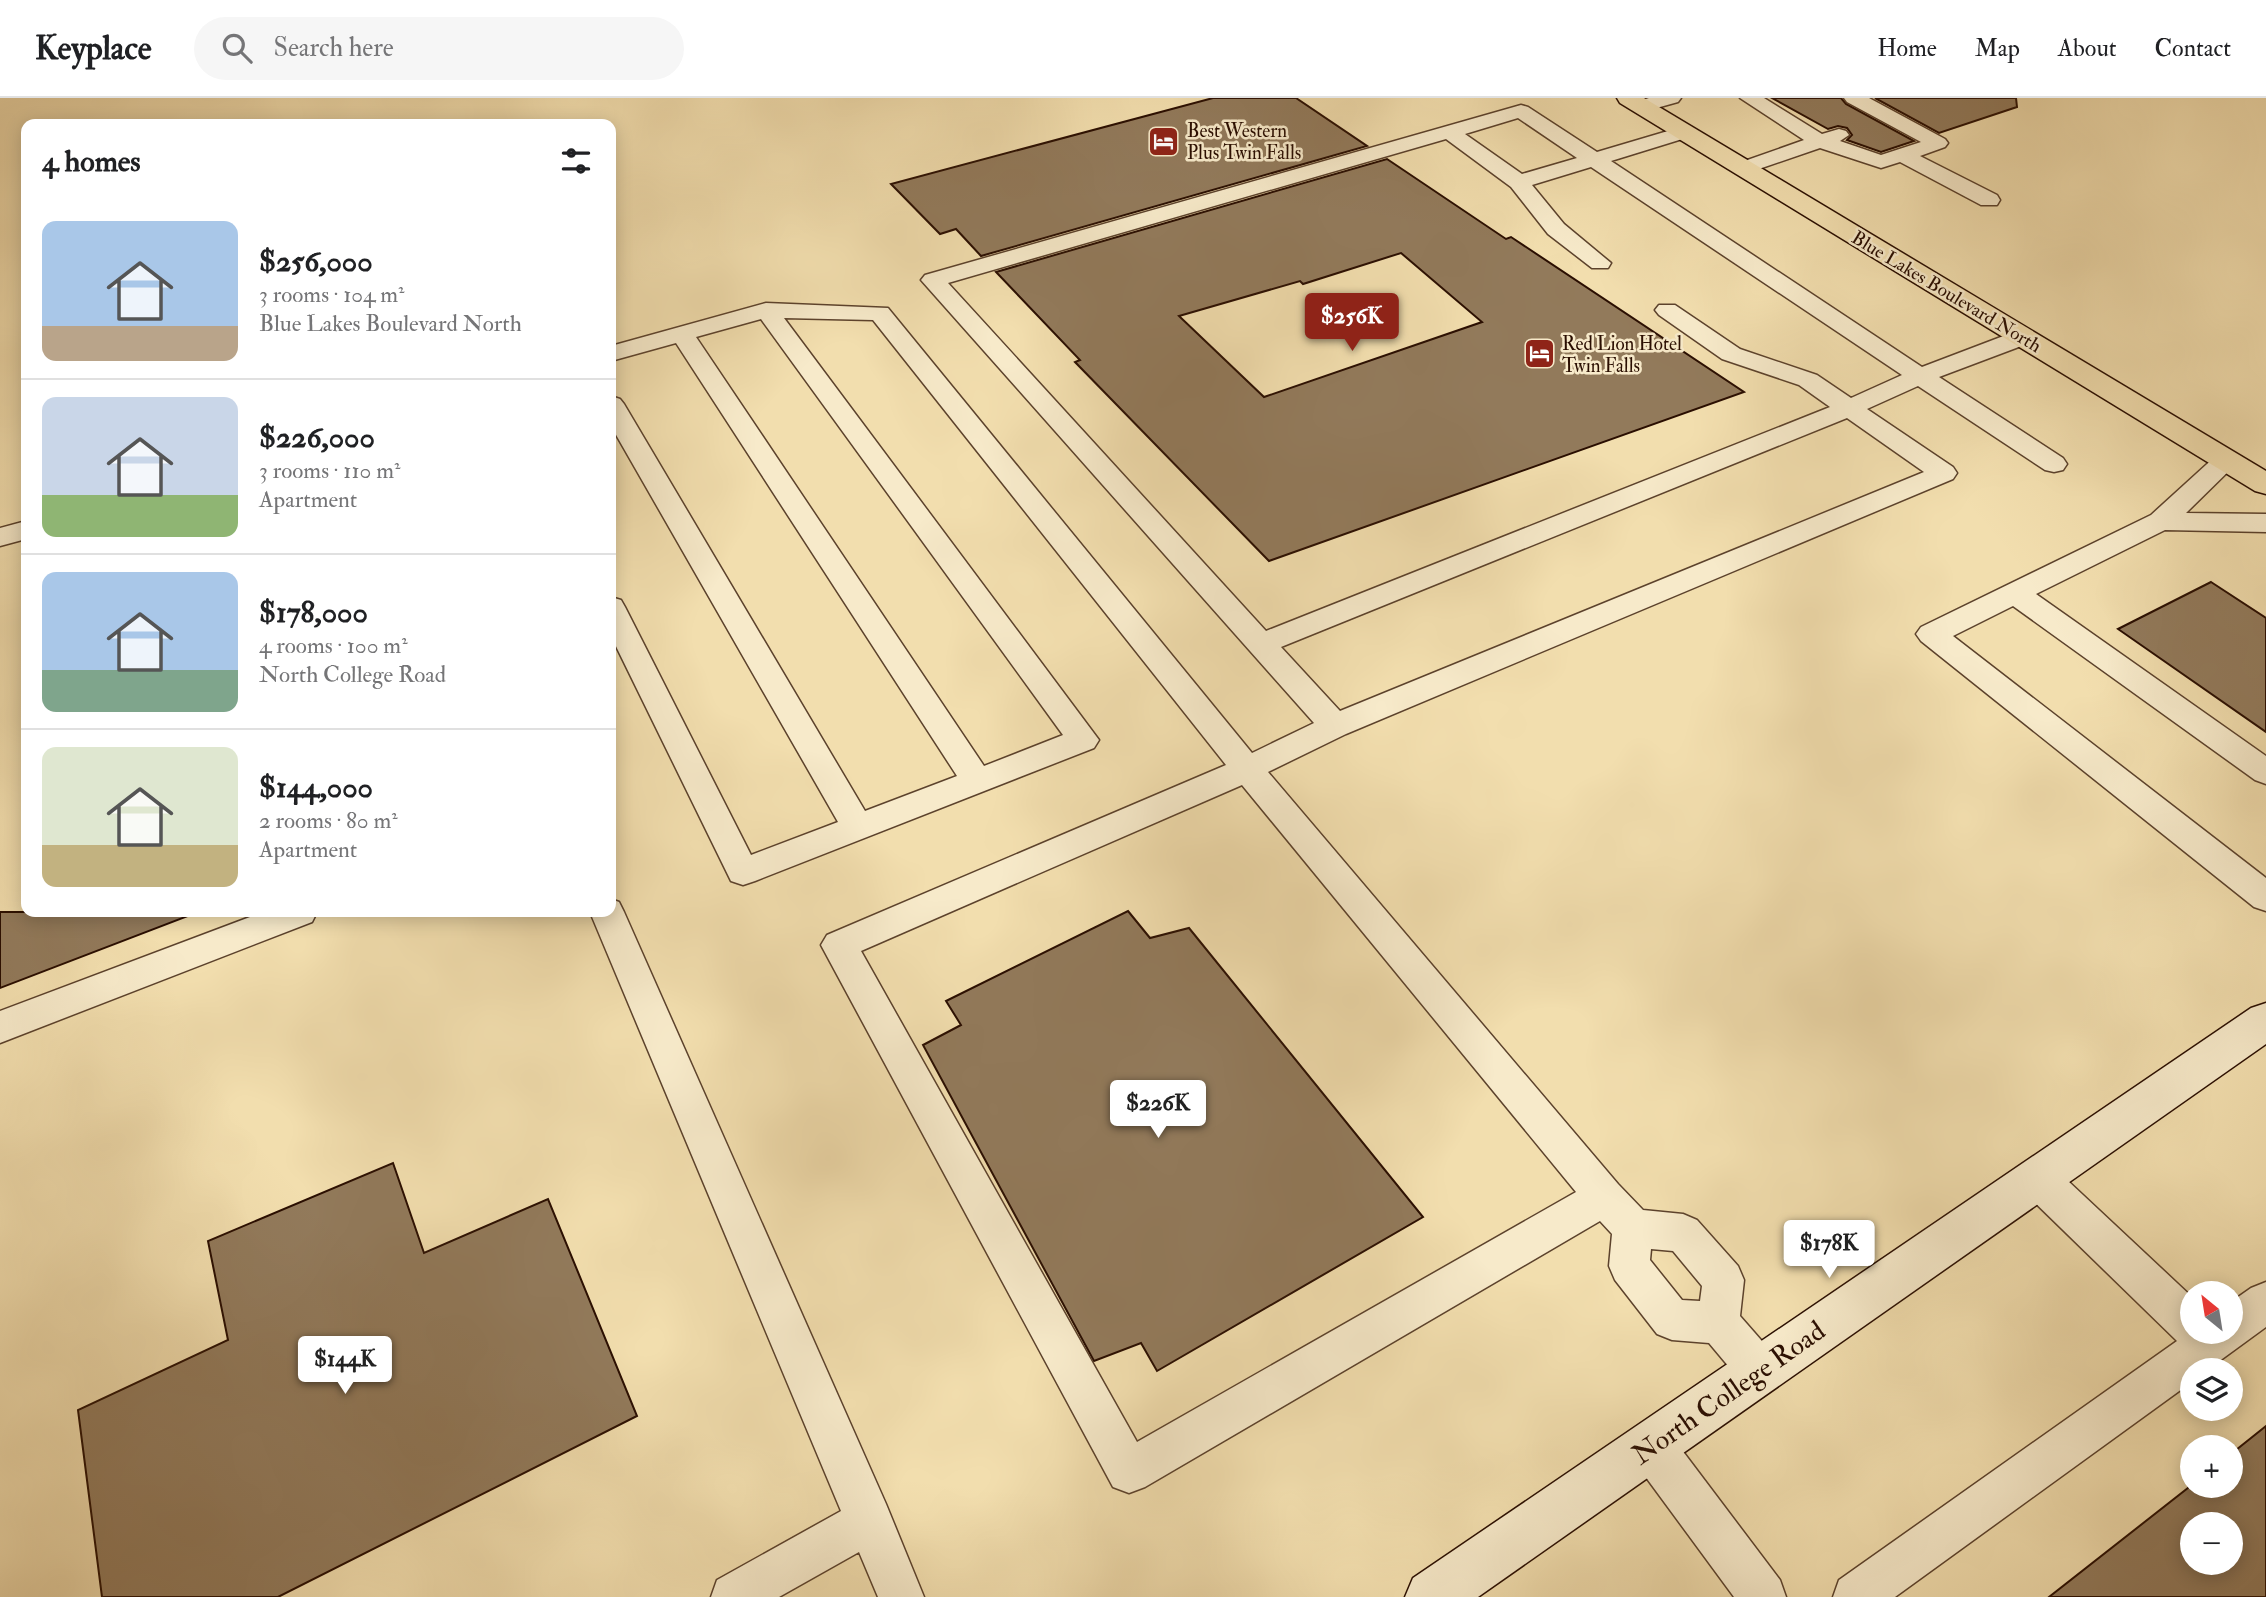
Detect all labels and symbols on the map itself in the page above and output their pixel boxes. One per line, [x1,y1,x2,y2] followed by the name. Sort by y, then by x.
[1187,119,1301,165] place label: Best Western Plus Twin Falls
[1147,124,1181,158] hotel icon: Best Western Plus Twin Falls
[1847,226,2046,358] street label: Blue Lakes Boulevard North
[1303,294,1401,353] pin: $256K
[1562,332,1682,378] place label: Red Lion Hotel Twin Falls
[1522,337,1556,371] hotel icon: Red Lion Hotel Twin Falls
[1109,1080,1207,1140] pin: $226K
[1780,1220,1878,1280] pin: $178K
[2180,1281,2244,1344] north arrow
[1626,1313,1832,1473] street label: North College Road
[296,1336,394,1396] pin: $144K

